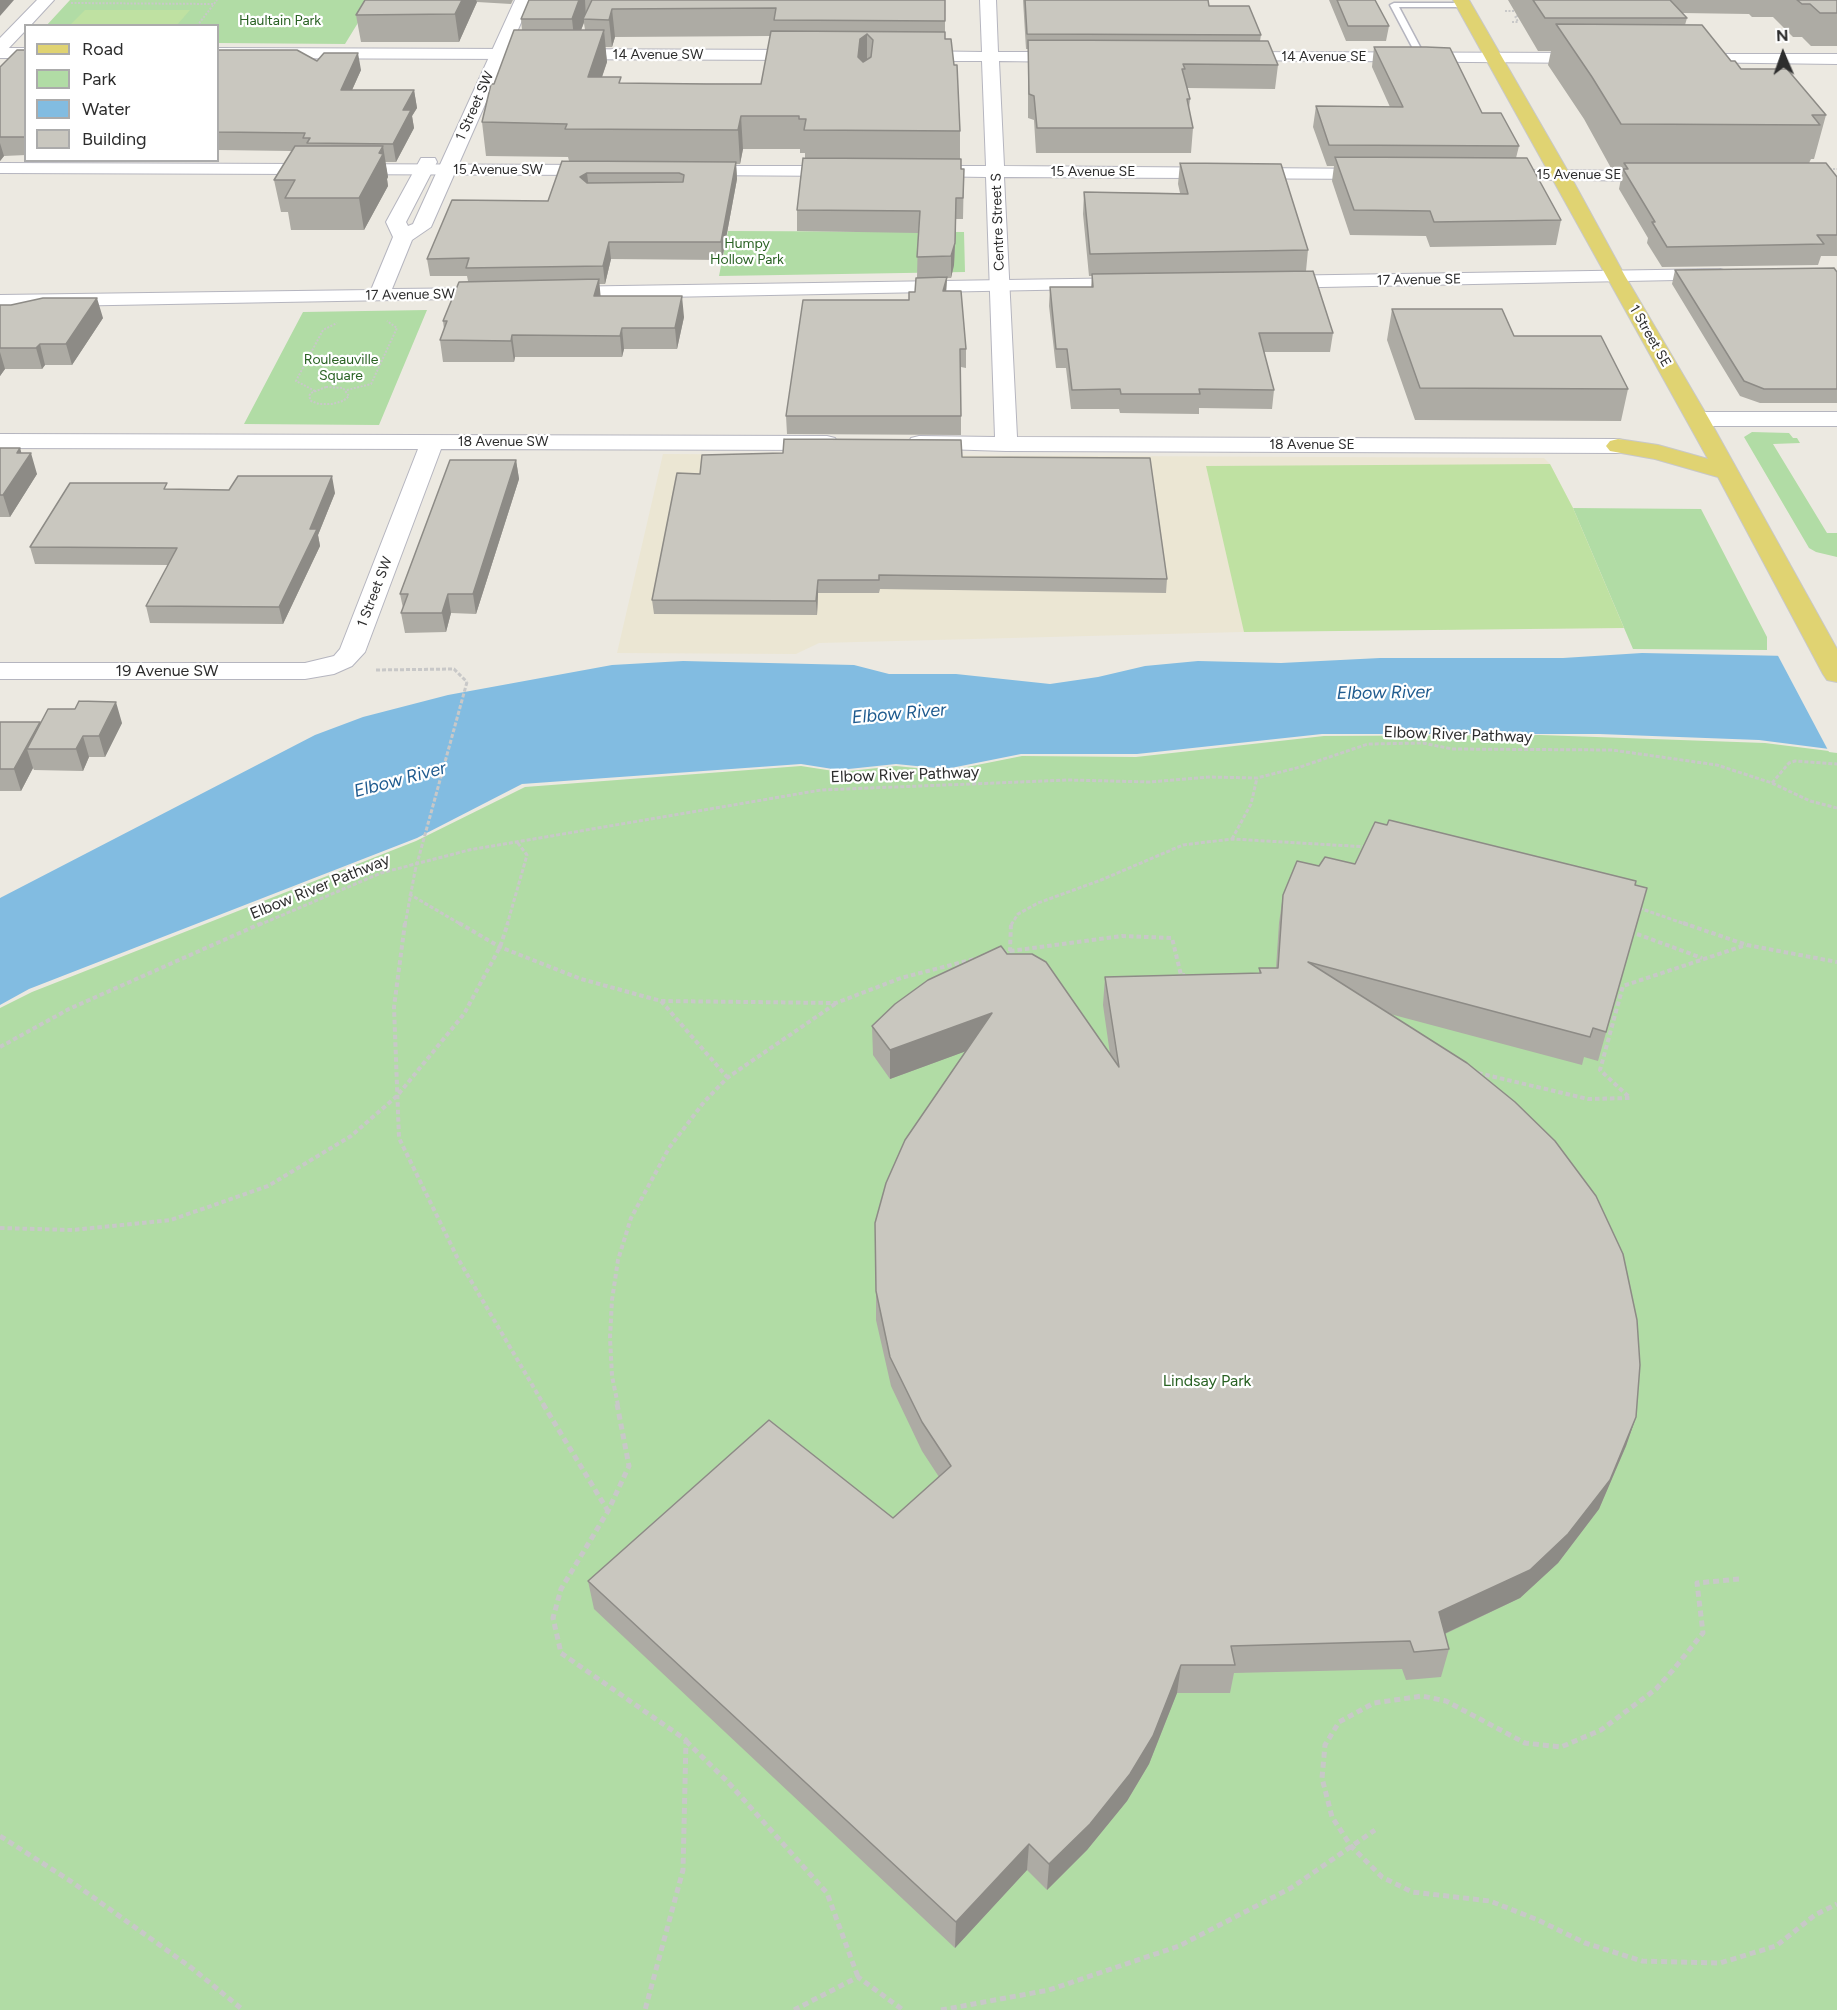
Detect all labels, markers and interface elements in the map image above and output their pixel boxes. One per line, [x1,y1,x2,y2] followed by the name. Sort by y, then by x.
[239,13,321,29] park label: Haultain Park
[24,24,219,162] legend
[1753,24,1813,84] north arrow
[1776,26,1789,45] text: N
[82,38,123,60] text: Road
[613,47,703,63] street label: 14 Avenue SW
[1281,49,1367,65] street label: 14 Avenue SE
[82,68,116,90] text: Park
[452,69,498,143] street label: 1 Street SW
[82,98,130,120] text: Water
[82,128,147,150] text: Building
[453,162,543,178] street label: 15 Avenue SW
[1051,164,1135,180] street label: 15 Avenue SE
[1537,167,1621,183] street label: 15 Avenue SE
[988,173,1008,271] street label: Centre Street S
[710,236,784,268] park label: Humpy Hollow Park
[1377,271,1461,289] street label: 17 Avenue SE
[365,286,455,304] street label: 17 Avenue SW
[1626,302,1674,370] street label: 1 Street SE
[304,352,378,384] park label: Rouleauville Square
[458,434,548,450] street label: 18 Avenue SW
[1269,437,1355,453] street label: 18 Avenue SE
[354,554,396,630] street label: 1 Street SW
[116,661,218,681] street label: 19 Avenue SW
[1336,681,1432,705] water label: Elbow River
[851,699,947,729] water label: Elbow River
[1383,723,1533,747] street label: Elbow River Pathway
[351,757,449,803] water label: Elbow River
[830,763,980,787] street label: Elbow River Pathway
[247,850,393,924] street label: Elbow River Pathway
[1163,1371,1251,1391] park label: Lindsay Park

